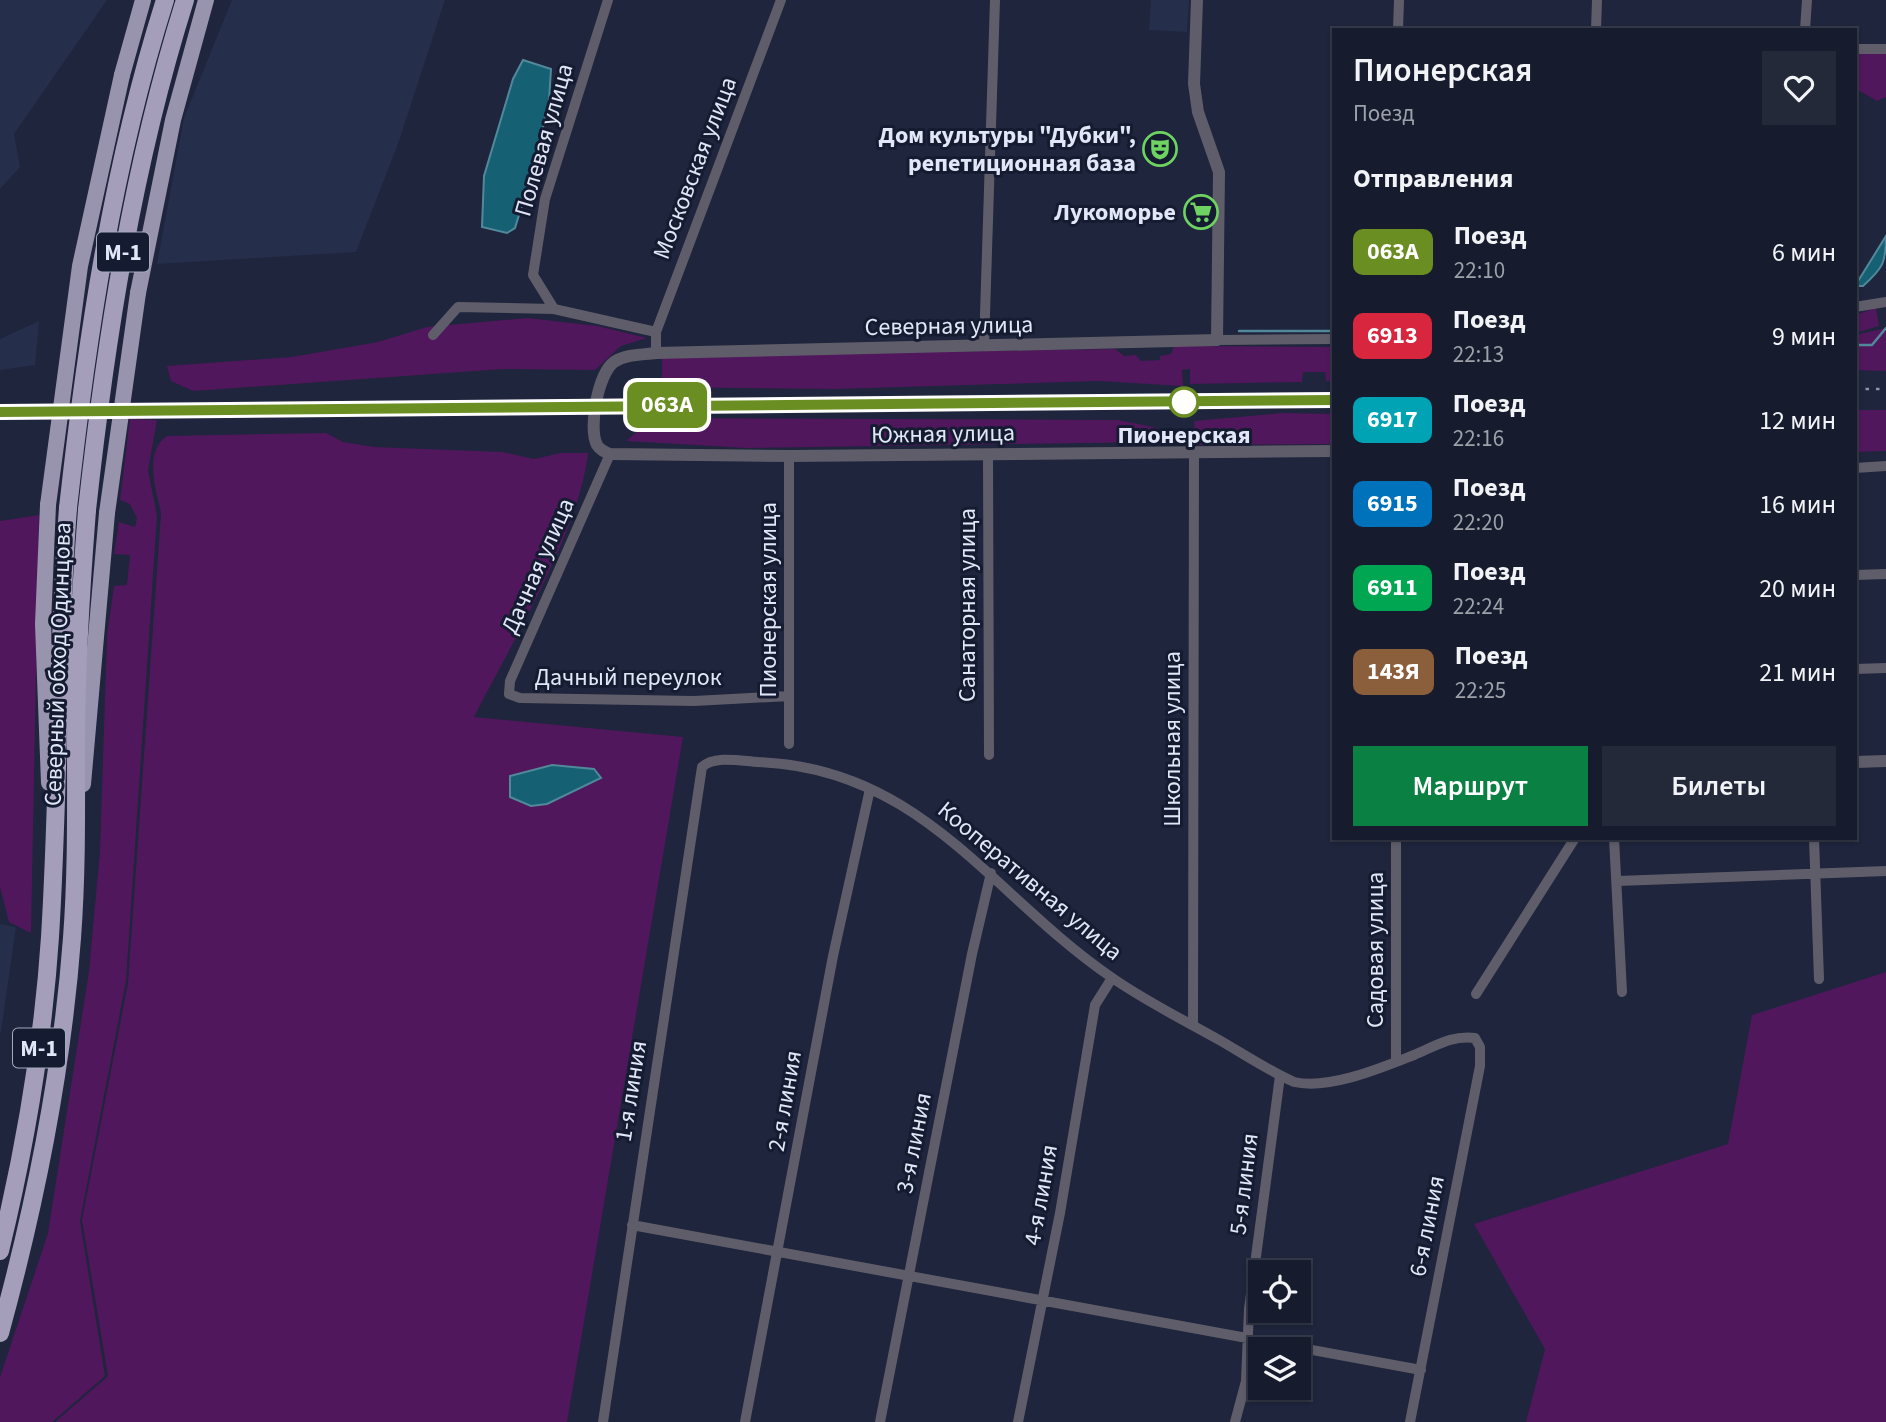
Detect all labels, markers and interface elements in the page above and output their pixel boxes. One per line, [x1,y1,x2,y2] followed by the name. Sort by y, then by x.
[1353,47,1533,94] text: Пионерская
[1762,51,1836,125] button: heart
[505,59,583,221] street label: Полевая улица
[644,72,746,264] street label: Московская улица
[1353,97,1414,130] text: Поезд
[878,118,1136,181] place label: Дом культуры "Дубки", репетиционная база
[1141,130,1179,168] theatre icon: Дом культуры "Дубки", репетиционная база
[1353,160,1513,197] text: Отправления
[1182,193,1220,231] supermarket icon: Лукоморье
[1053,195,1176,230] place label: Лукоморье
[1454,217,1526,254] text: Поезд
[97,232,149,272] road number: М-1
[1367,234,1419,269] text: 063А
[1772,234,1836,271] text: 6 мин
[1454,254,1505,287] text: 22:10
[1453,301,1525,338] text: Поезд
[864,307,1034,345] street label: Северная улица
[1367,318,1418,353] text: 6913
[1772,318,1836,355] text: 9 мин
[1453,338,1504,371] text: 22:13
[618,382,716,428] line badge: 063А
[1453,385,1525,422] text: Поезд
[641,387,693,422] text: 063А
[1169,387,1199,417] marker: Пионерская
[1367,402,1418,437] text: 6917
[1759,402,1836,439] text: 12 мин
[871,415,1015,453] street label: Южная улица
[1117,418,1251,453] place label: Пионерская
[1453,422,1504,455] text: 22:16
[1453,469,1525,506] text: Поезд
[1367,486,1418,521] text: 6915
[1759,486,1836,523] text: 16 мин
[492,492,584,640] street label: Дачная улица
[751,502,786,698] street label: Пионерская улица
[1453,506,1504,539] text: 22:20
[950,508,985,702] street label: Санаторная улица
[36,521,80,807] street label: Северный обход Одинцова
[1453,553,1525,590] text: Поезд
[1367,570,1418,605] text: 6911
[1759,570,1836,607] text: 20 мин
[1453,590,1504,623] text: 22:24
[1455,637,1528,674] text: Поезд
[1155,651,1190,827] street label: Школьная улица
[1367,654,1420,689] text: 143Я
[1759,654,1836,691] text: 21 мин
[534,660,722,695] street label: Дачный переулок
[1455,674,1506,707] text: 22:25
[1353,746,1588,826] button: Маршрут
[1602,746,1836,826] button: Билеты
[930,793,1130,969] street label: Кооперативная улица
[1358,872,1393,1028] street label: Садовая улица
[13,1028,65,1068] road number: М-1
[606,1038,656,1144] street label: 1-я линия
[759,1048,811,1154] street label: 2-я линия
[887,1090,941,1196] street label: 3-я линия
[1220,1131,1268,1237] street label: 5-я линия
[1015,1142,1067,1248] street label: 4-я линия
[1400,1173,1454,1279] street label: 6-я линия
[1248,1260,1311,1400] map controls
[1248,1260,1311,1323] button: locate
[1248,1337,1311,1400] button: layers

